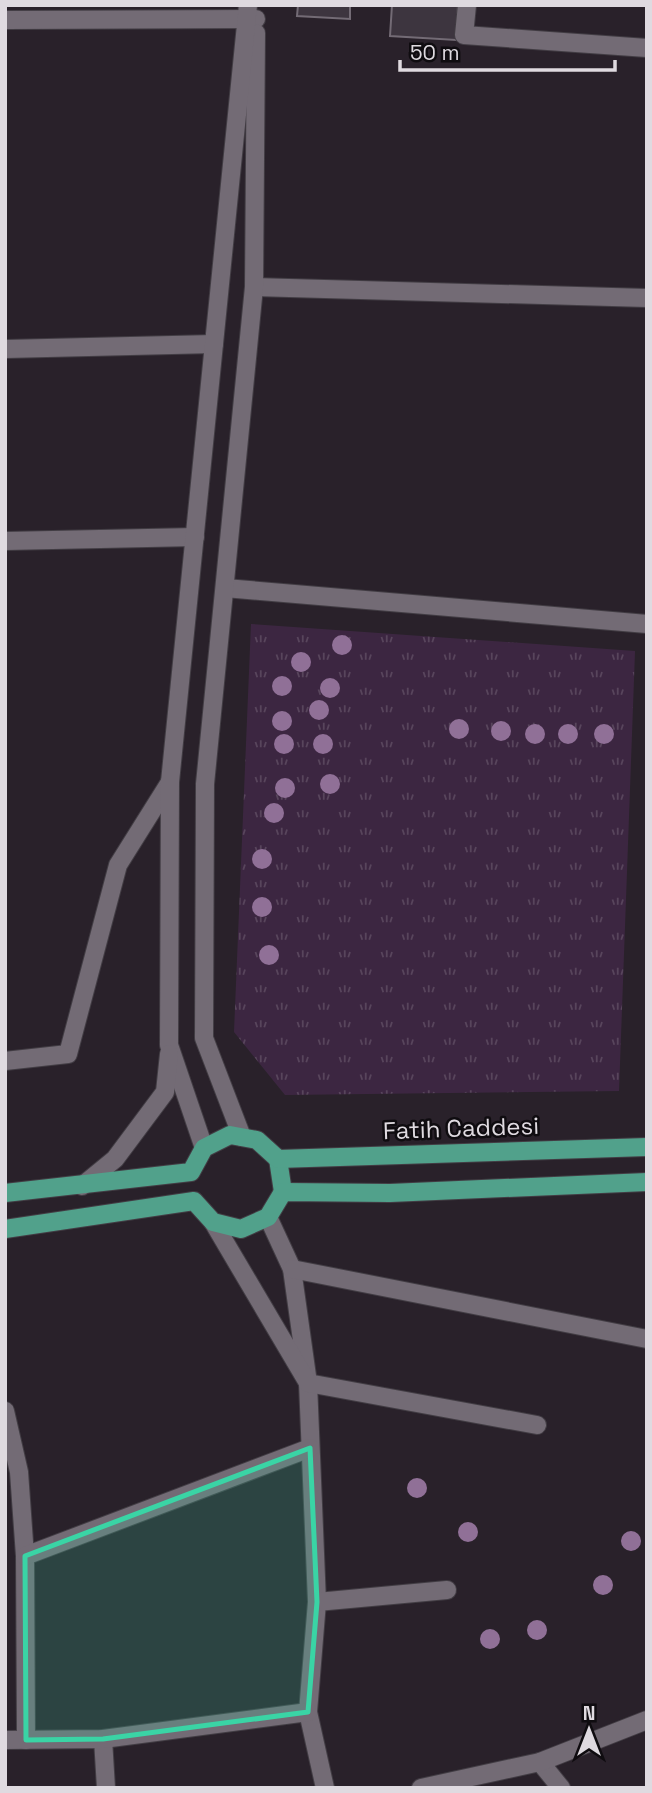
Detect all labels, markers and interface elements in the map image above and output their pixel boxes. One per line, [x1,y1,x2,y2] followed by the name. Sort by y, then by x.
[400,28,615,72] scale bar
[410,39,460,66] text: 50 m
[382,1110,540,1146] street label: Fatih Caddesi
[554,1695,624,1765] north arrow
[583,1701,595,1726] text: N

